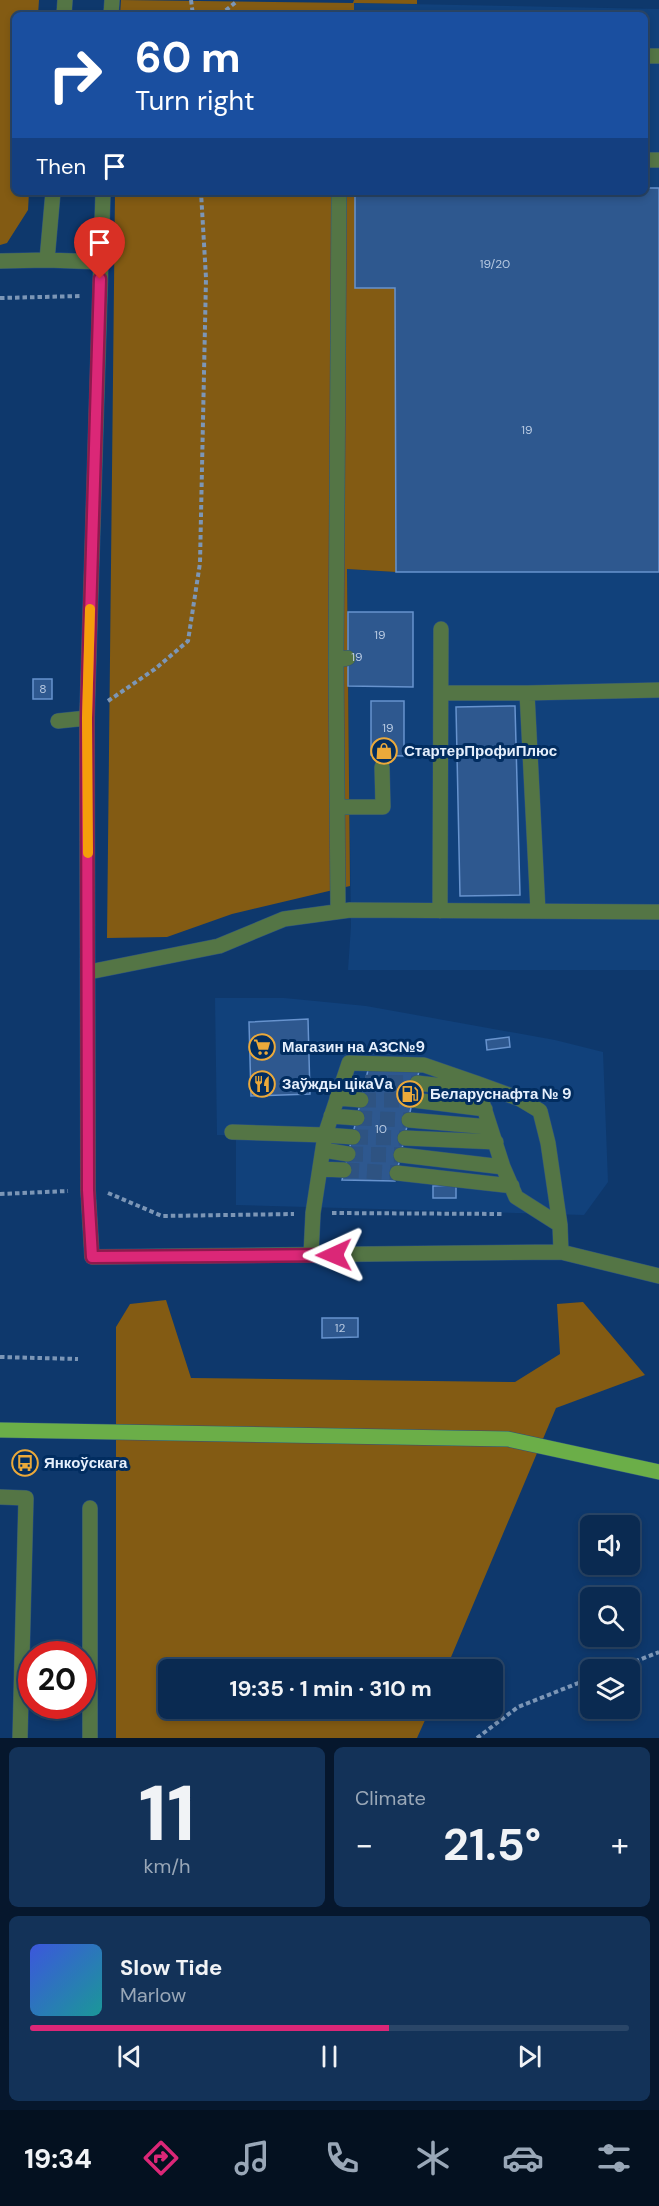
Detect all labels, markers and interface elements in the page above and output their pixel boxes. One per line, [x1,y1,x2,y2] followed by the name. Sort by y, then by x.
[135,30,241,85] text: 60 m
[36,36,114,114] icon: right
[135,83,255,118] text: Turn right
[98,150,131,183] icon: arrive
[36,152,86,181] text: Then
[74,217,125,279] pin
[83,226,116,259] icon: arrive
[480,256,510,272] house number: 19/20
[521,422,533,438] house number: 19
[374,627,386,643] house number: 19
[351,649,363,665] house number: 19
[39,681,47,697] house number: 8
[382,720,394,736] house number: 19
[369,736,399,766] shop icon: СтартерПрофиПлюс
[404,741,557,761] place label: СтартерПрофиПлюс
[247,1032,277,1062] supermarket icon: Магазин на АЗС№9
[282,1037,425,1057] place label: Магазин на АЗС№9
[247,1069,277,1099] restaurant icon: Заўжды цікаVа
[282,1074,393,1094] place label: Заўжды цікаVа
[395,1079,425,1109] fuel station icon: Беларуснафта № 9
[430,1084,572,1104] place label: Беларуснафта № 9
[375,1121,387,1137] house number: 10
[302,1223,366,1287] position arrow
[335,1320,345,1336] house number: 12
[10,1448,40,1478] bus stop icon: Янкоўскага
[44,1453,128,1473] place label: Янкоўскага
[580,1515,640,1719] map controls
[580,1515,640,1575] button: sound
[580,1587,640,1647] button: search
[18,1641,96,1719] speed limit sign: 20
[580,1659,640,1719] button: layers
[229,1674,432,1703] text: 19:35 · 1 min · 310 m
[139,1763,195,1864] text: 11
[355,1785,426,1811] text: Climate
[443,1815,541,1874] text: 21.5°
[355,1823,373,1866] text: −
[611,1823,629,1866] text: +
[143,1853,191,1879] text: km/h
[120,1953,222,1982] text: Slow Tide
[120,1982,186,2008] text: Marlow
[113,2040,146,2073] icon: previous
[313,2040,346,2073] icon: pause
[513,2040,546,2073] icon: next
[140,2137,182,2179] icon: directions
[231,2137,273,2179] icon: music
[321,2137,363,2179] icon: phone
[412,2137,454,2179] icon: climate
[502,2137,544,2179] icon: car
[593,2137,635,2179] icon: filters
[24,2141,92,2176] text: 19:34

